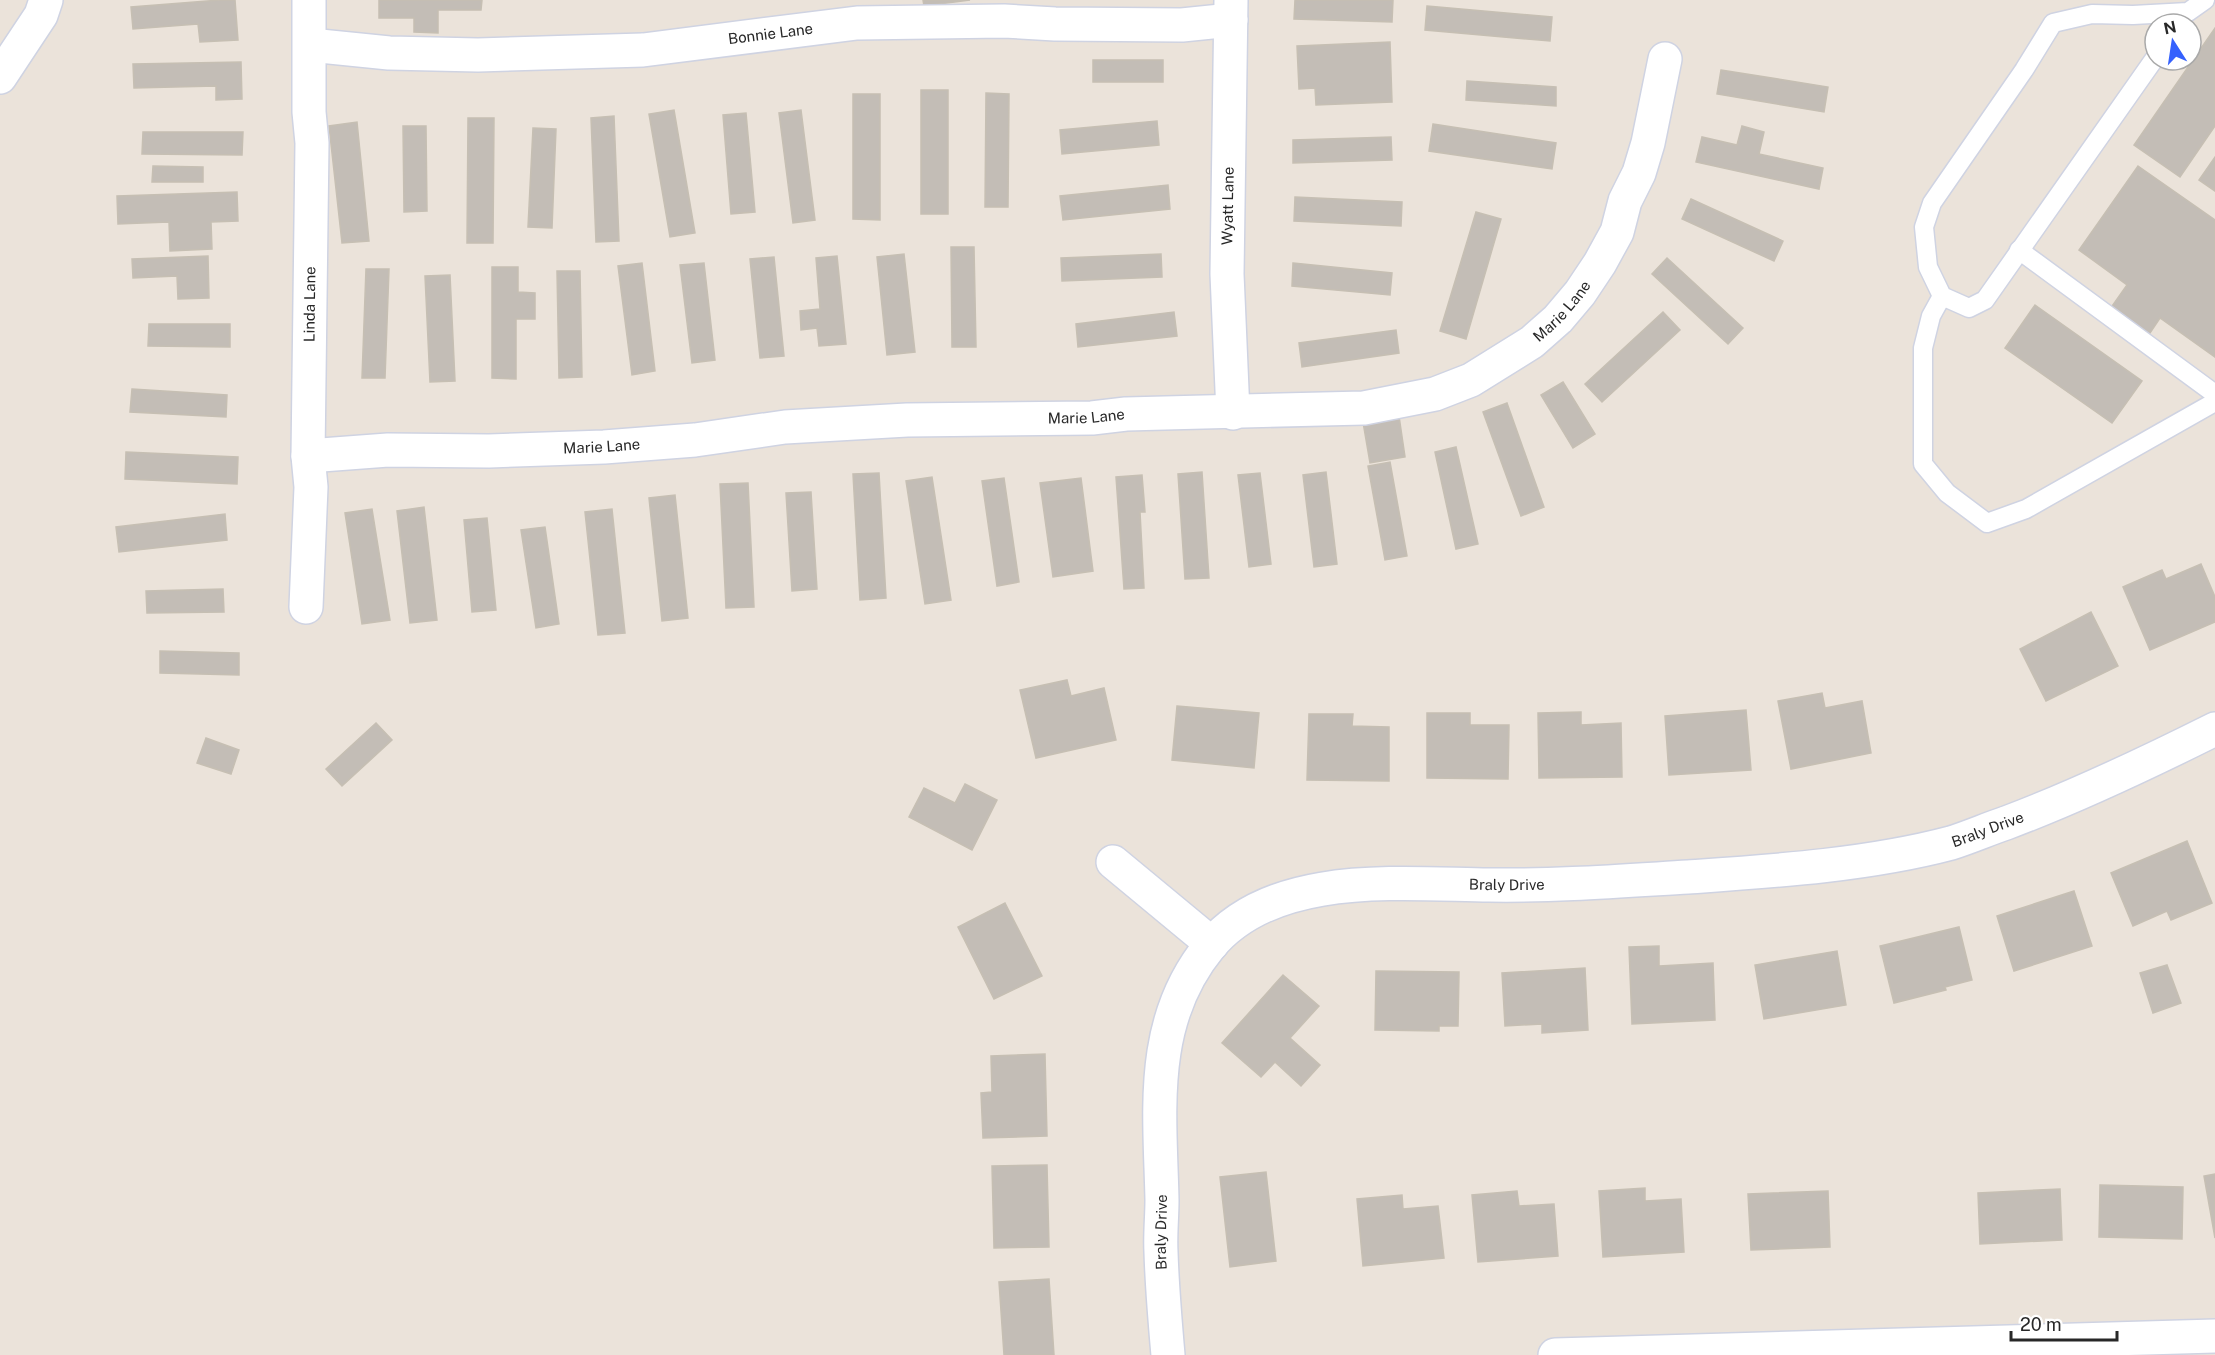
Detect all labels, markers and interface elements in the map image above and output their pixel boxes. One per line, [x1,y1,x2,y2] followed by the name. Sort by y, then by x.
[2143,12,2203,72] north arrow
[2162,17,2178,38] text: N
[727,20,814,47] street label: Bonnie Lane
[1218,167,1237,245] street label: Wyatt Lane
[300,266,318,342] street label: Linda Lane
[1529,277,1594,345] street label: Marie Lane
[1048,405,1126,426] street label: Marie Lane
[563,435,641,456] street label: Marie Lane
[1949,808,2026,850] street label: Braly Drive
[1469,876,1545,893] street label: Braly Drive
[1152,1194,1170,1270] street label: Braly Drive
[2011,1304,2118,1342] scale bar
[2020,1314,2062,1335] text: 20 m

